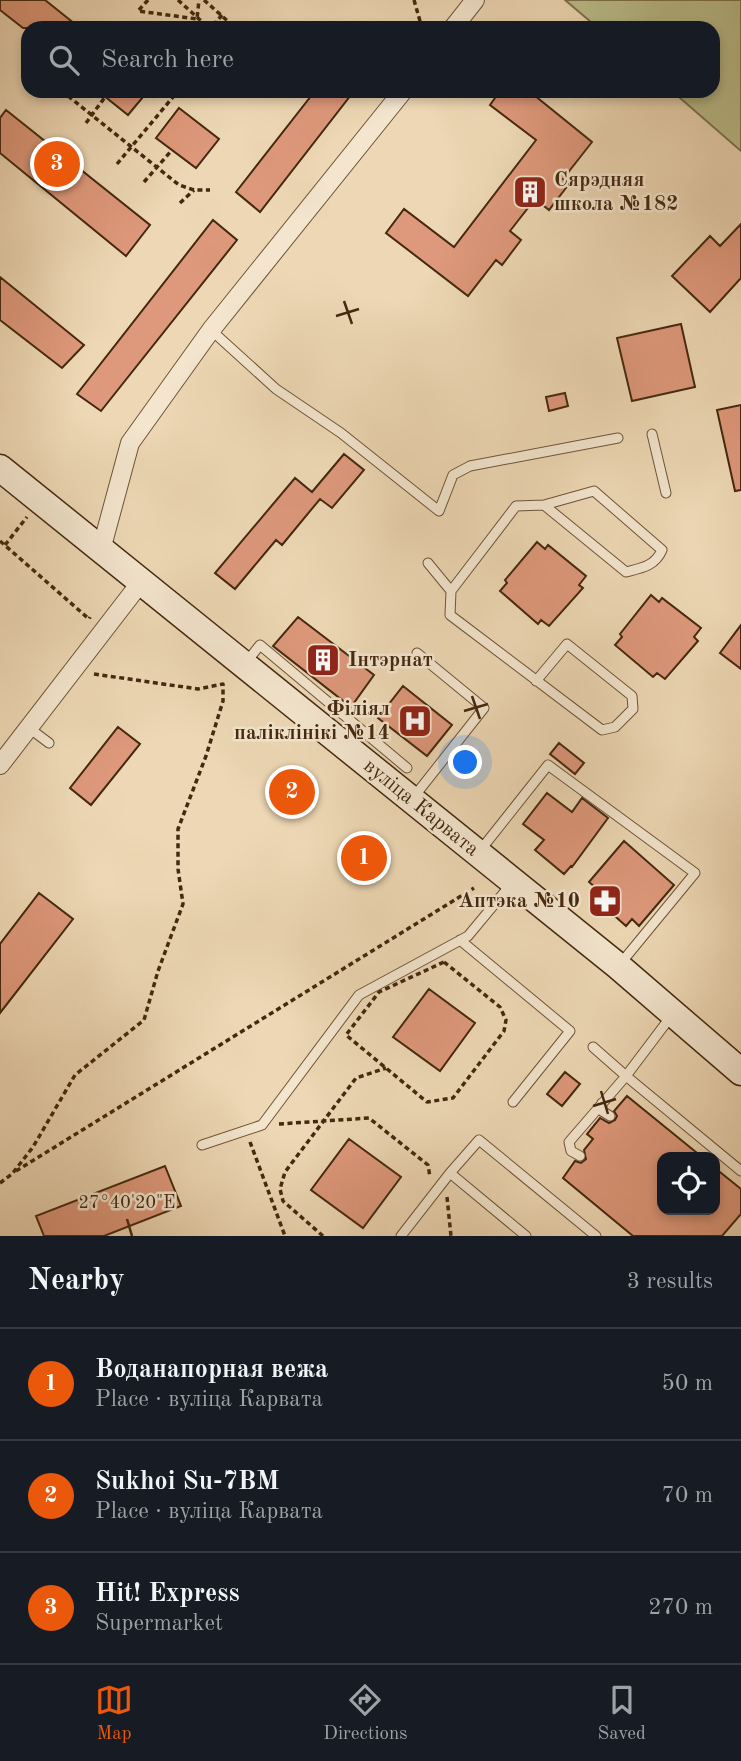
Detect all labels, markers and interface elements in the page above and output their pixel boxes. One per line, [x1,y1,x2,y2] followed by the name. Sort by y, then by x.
[21,21,720,98] search box
[45,41,83,79] icon: search
[101,47,234,73] text: Search here
[34,138,80,190] pin: 3
[554,170,678,215] place label: Сярэдняя школа №182
[511,173,549,211] building icon: Сярэдняя школа №182
[304,641,342,679] building icon: Інтэрнат
[348,650,433,671] place label: Інтэрнат
[234,699,390,744] place label: Філіял паліклінікі №14
[396,702,434,740] hospital icon: Філіял паліклінікі №14
[448,745,482,779] your location
[359,755,483,861] street label: вуліца Карвата
[269,766,315,818] pin: 2
[341,832,387,884] pin: 1
[586,882,624,920] pharmacy icon: Аптэка №10
[458,891,580,912] place label: Аптэка №10
[657,1152,720,1215] map controls
[657,1152,720,1215] button: locate
[79,1194,175,1212] text: 27°40'20"E
[28,1266,125,1296] text: Nearby
[627,1270,713,1293] text: 3 results
[95,1357,328,1383] text: Воданапорная вежа
[44,1372,58,1395] text: 1
[662,1372,713,1395] text: 50 m
[95,1388,323,1411] text: Place · вуліца Карвата
[95,1469,279,1495] text: Sukhoi Su-7BM
[44,1484,58,1507] text: 2
[662,1484,713,1507] text: 70 m
[95,1500,323,1523] text: Place · вуліца Карвата
[95,1581,240,1607] text: Hit! Express
[44,1596,58,1619] text: 3
[648,1596,713,1619] text: 270 m
[95,1612,223,1635] text: Supermarket
[95,1681,133,1746] tab: Map
[323,1681,408,1746] tab: Directions
[598,1681,646,1746] tab: Saved

